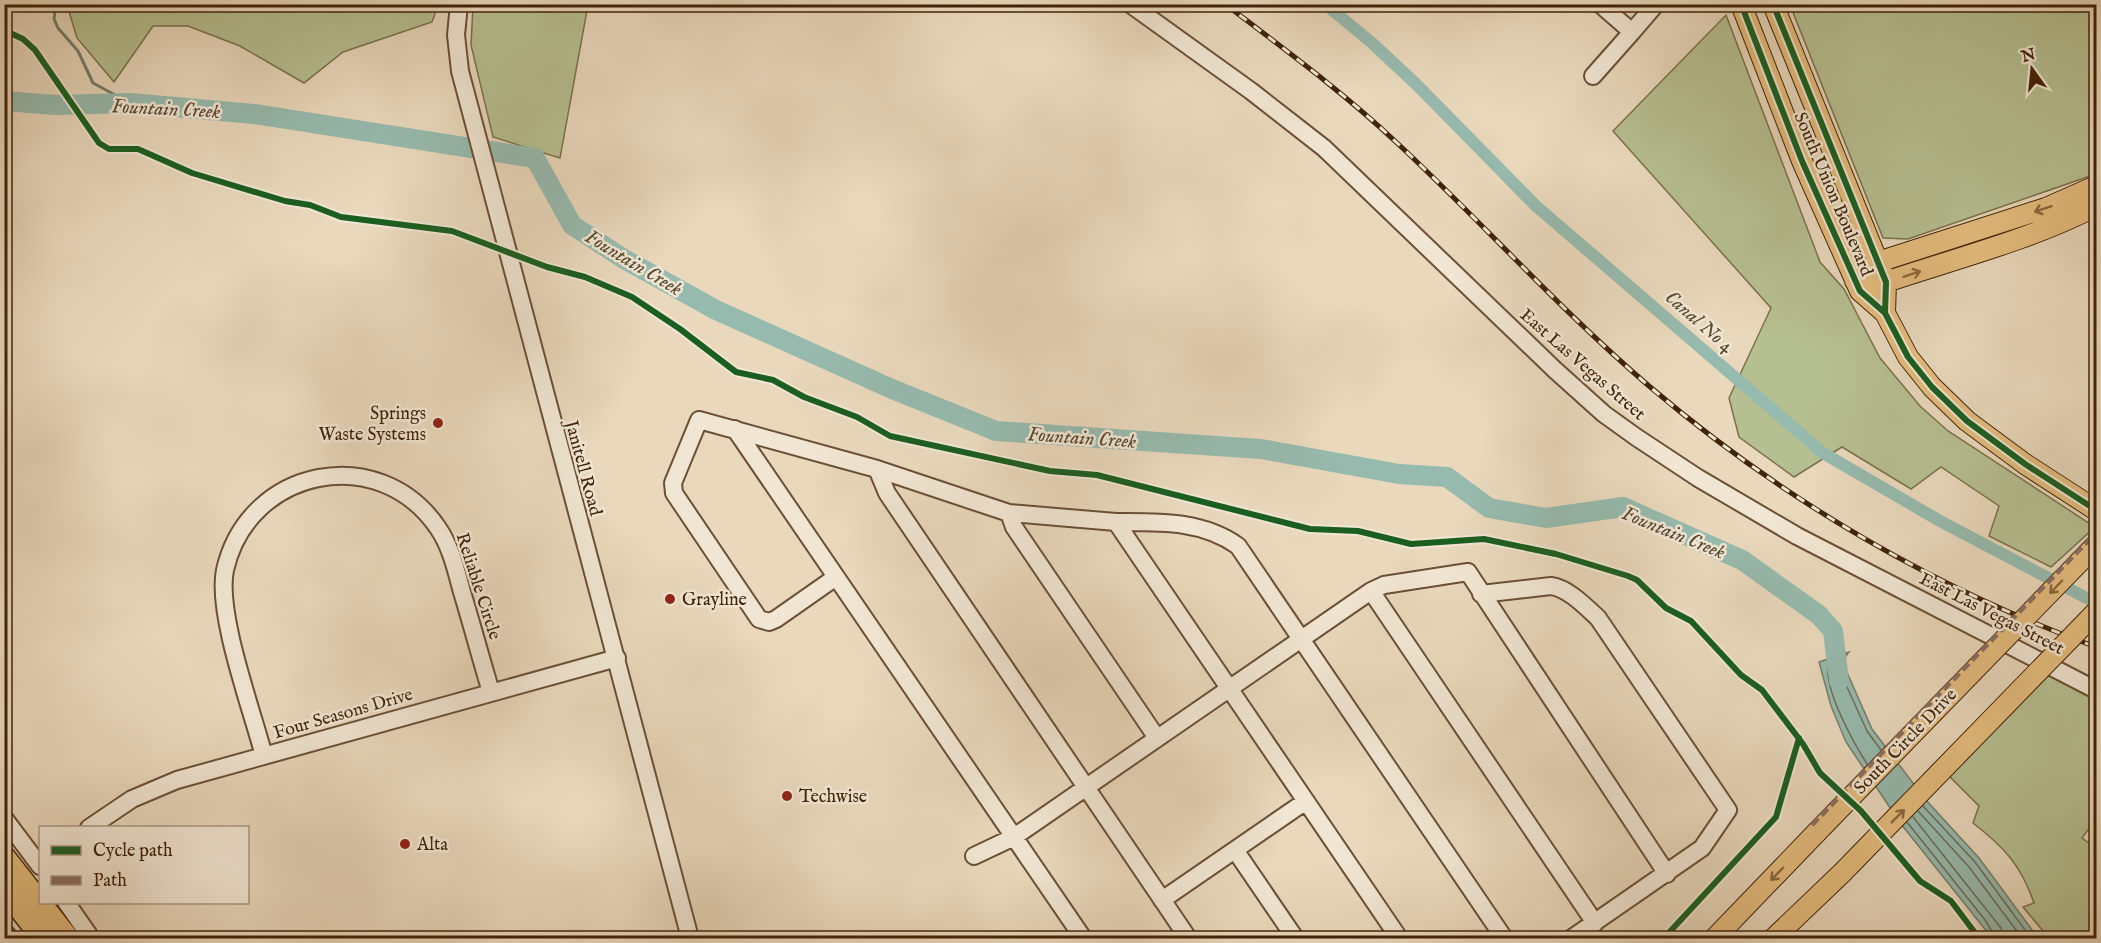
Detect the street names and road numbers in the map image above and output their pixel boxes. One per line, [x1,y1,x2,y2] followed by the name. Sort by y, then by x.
[1788,109,1878,280] street label: South Union Boulevard
[1514,304,1650,426] street label: East Las Vegas Street
[558,416,606,519] street label: Janitell Road
[449,530,506,643] street label: Reliable Circle
[1915,568,2067,661] street label: East Las Vegas Street
[271,684,416,745] street label: Four Seasons Drive
[1850,684,1963,800] street label: South Circle Drive

